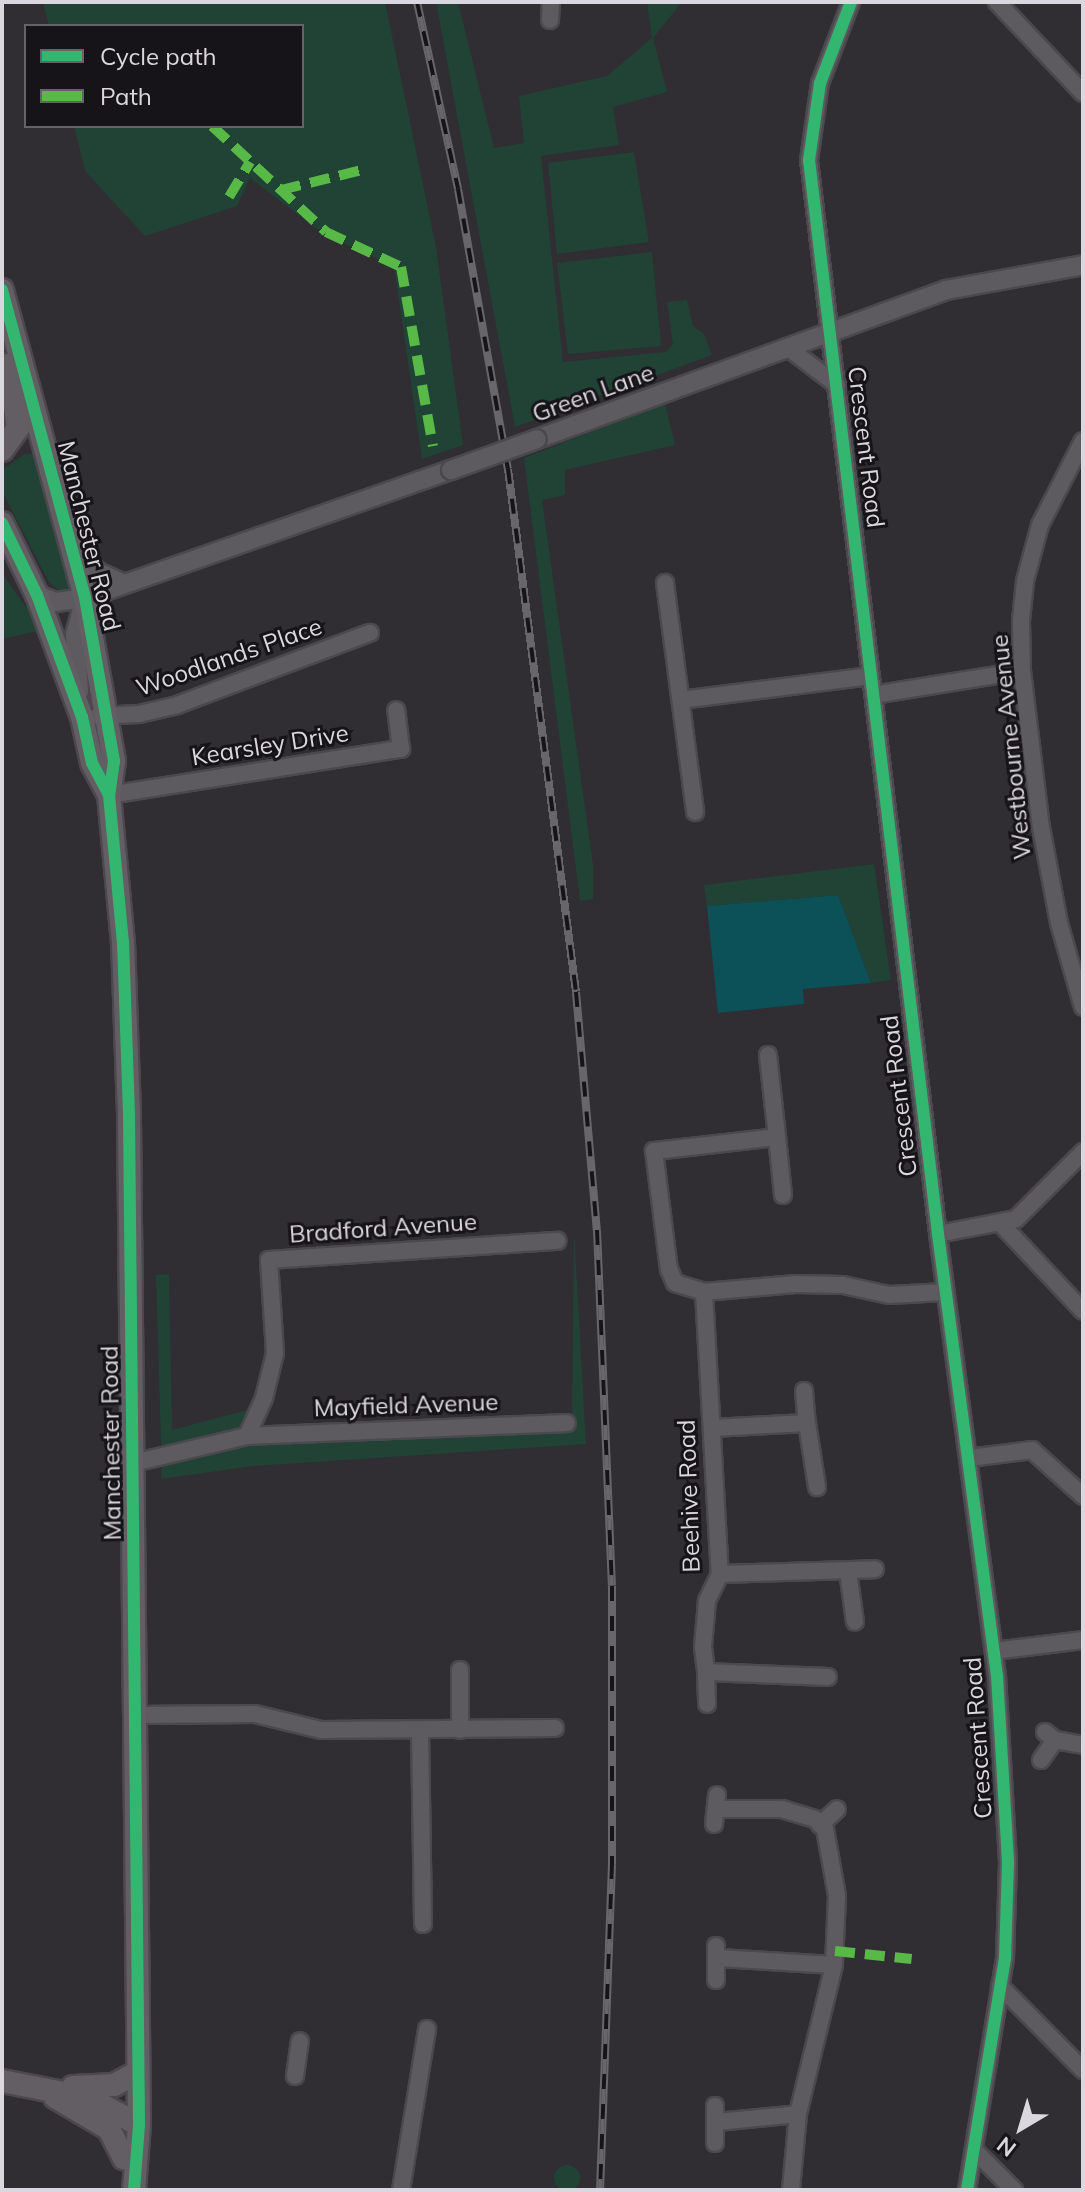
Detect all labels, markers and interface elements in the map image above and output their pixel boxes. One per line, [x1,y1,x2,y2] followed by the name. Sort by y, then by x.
[24,24,304,128] legend
[100,41,217,71] text: Cycle path
[100,81,152,111] text: Path
[528,358,658,428] street label: Green Lane
[842,365,890,529] street label: Crescent Road
[51,438,127,634] street label: Manchester Road
[132,612,326,702] street label: Woodlands Place
[985,633,1037,861] street label: Westbourne Avenue
[189,718,351,772] street label: Kearsley Drive
[875,1014,923,1178] street label: Crescent Road
[288,1207,478,1249] street label: Bradford Avenue
[95,1345,127,1541] street label: Manchester Road
[313,1387,499,1423] street label: Mayfield Avenue
[672,1419,706,1573] street label: Beehive Road
[958,1656,998,1820] street label: Crescent Road
[981,2088,1061,2168] north arrow
[991,2131,1021,2163] text: N

